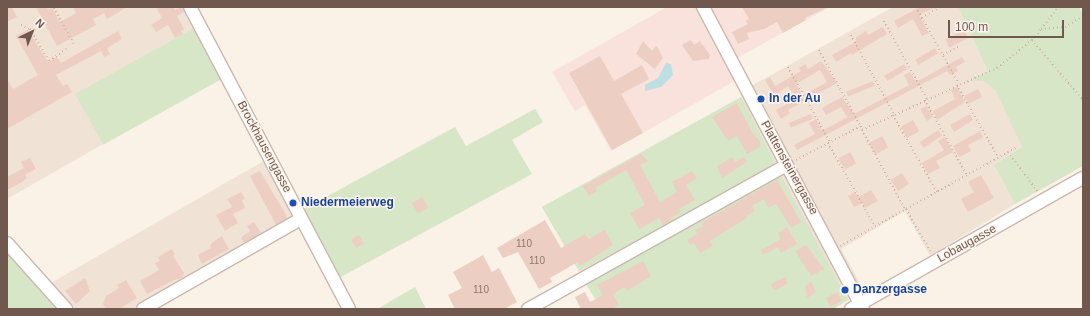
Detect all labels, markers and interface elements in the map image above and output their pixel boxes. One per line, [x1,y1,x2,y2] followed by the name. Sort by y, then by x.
[12,12,52,52] north arrow
[950,12,1066,38] scale bar
[33,16,47,30] text: N
[955,20,988,34] text: 100 m
[769,92,821,106] place label: In der Au
[756,94,766,104] marker: In der Au
[234,99,294,195] street label: Brockhausengasse
[757,118,821,218] street label: Plattensteinergasse
[301,196,394,210] place label: Niedermeierweg
[288,198,298,208] marker: Niedermeierweg
[935,222,999,266] street label: Lobaugasse
[516,238,532,250] house number: 110
[529,255,545,267] house number: 110
[853,283,927,297] place label: Danzergasse
[473,284,489,296] house number: 110
[840,285,850,295] marker: Danzergasse

